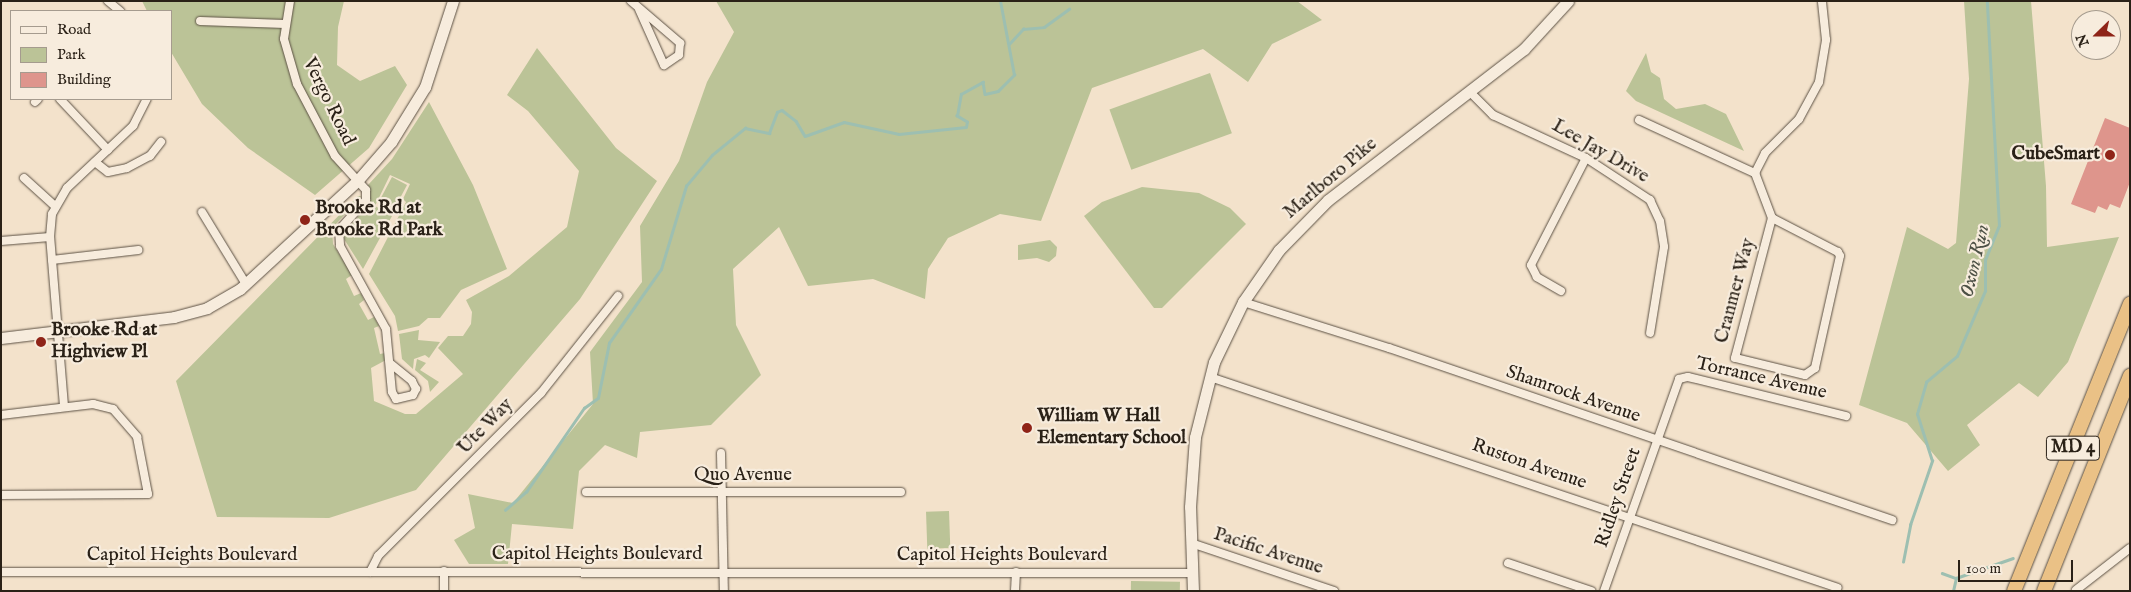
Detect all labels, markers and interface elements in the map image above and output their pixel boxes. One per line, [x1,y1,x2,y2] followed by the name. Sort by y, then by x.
[10,10,172,100] legend
[2071,10,2121,60] north arrow
[57,20,91,39] text: Road
[2072,31,2094,49] text: N
[57,45,86,64] text: Park
[297,54,359,150] street label: Vergo Road
[57,70,111,89] text: Building
[1547,115,1653,189] street label: Lee Jay Drive
[1280,133,1382,225] street label: Marlboro Pike
[2012,144,2100,166] place label: CubeSmart
[2104,149,2116,161] marker: CubeSmart
[315,198,443,242] place label: Brooke Rd at Brooke Rd Park
[299,214,311,226] marker: Brooke Rd at Brooke Rd Park
[1955,222,1995,300] water label: Oxon Run
[1711,236,1761,346] street label: Cranmer Way
[51,320,157,364] place label: Brooke Rd at Highview Pl
[35,336,47,348] marker: Brooke Rd at Highview Pl
[1693,353,1829,405] street label: Torrance Avenue
[1503,361,1643,429] street label: Shamrock Avenue
[454,394,518,460] street label: Ute Way
[1037,406,1186,450] place label: William W Hall Elementary School
[1021,422,1033,434] marker: William W Hall Elementary School
[2046,432,2100,463] road number: MD 4
[1469,435,1589,495] street label: Ruston Avenue
[1591,445,1647,551] street label: Ridley Street
[694,465,792,487] street label: Quo Avenue
[1210,524,1326,580] street label: Pacific Avenue
[492,544,702,566] street label: Capitol Heights Boulevard
[87,545,297,567] street label: Capitol Heights Boulevard
[897,545,1107,567] street label: Capitol Heights Boulevard
[1961,550,2076,582] scale bar
[1966,559,2001,578] text: 100 m

